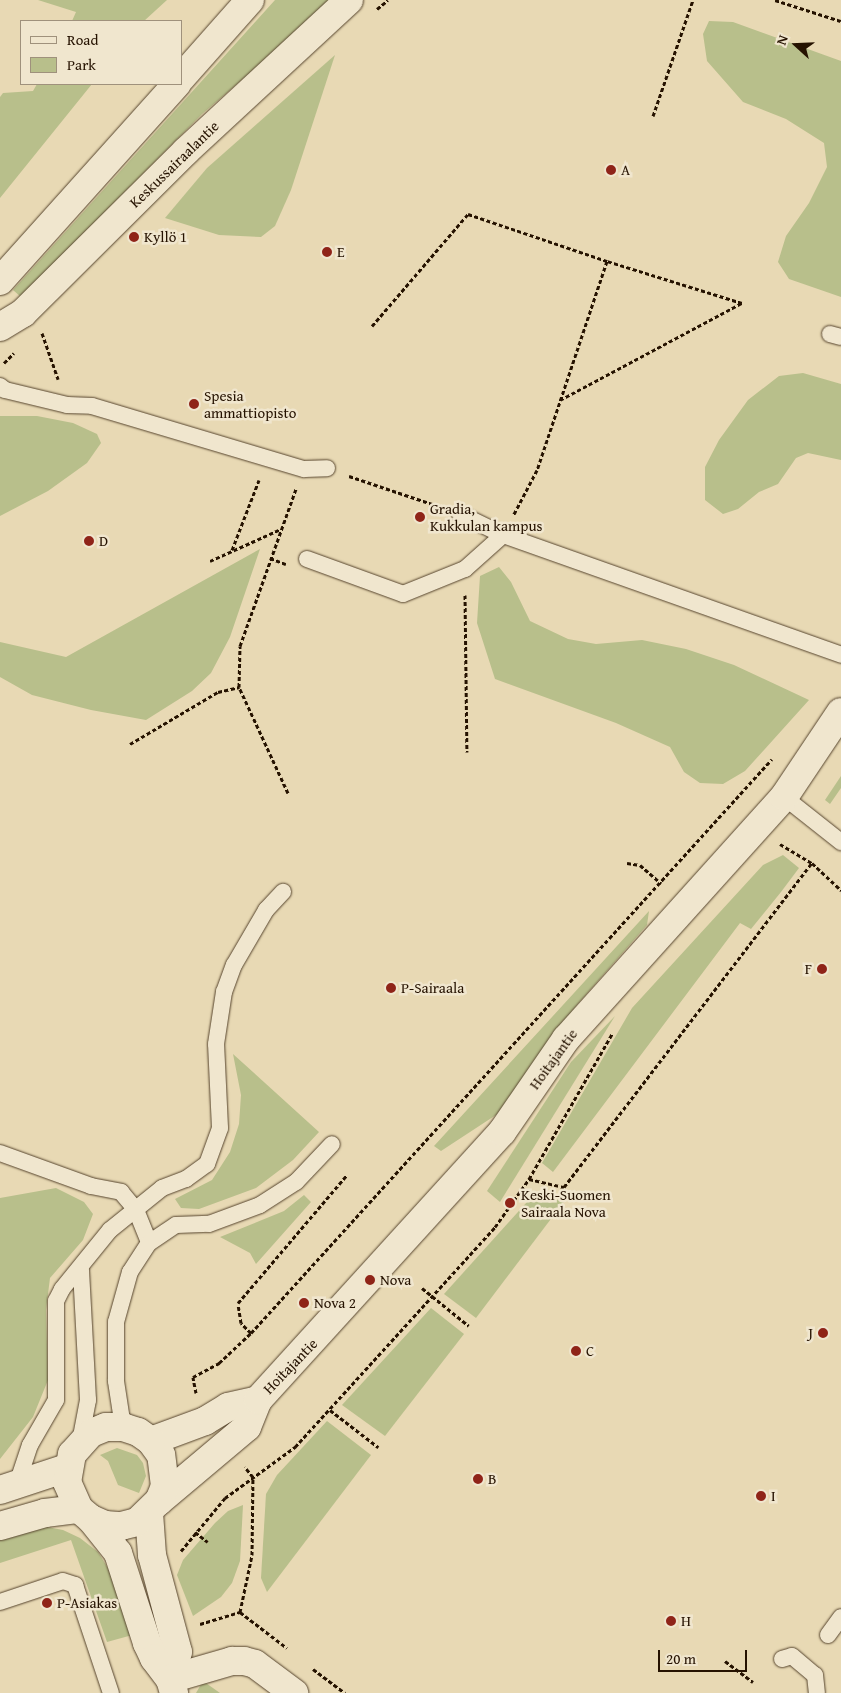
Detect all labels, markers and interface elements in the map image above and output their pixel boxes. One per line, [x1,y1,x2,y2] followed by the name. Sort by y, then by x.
[20,20,182,85] legend
[771,20,821,70] north arrow
[67,29,98,50] text: Road
[771,32,793,48] text: N
[67,54,96,75] text: Park
[126,117,222,211] street label: Keskussairaalantie
[621,161,630,179] place label: A
[605,164,617,176] marker: A
[144,228,187,246] place label: Kyllö 1
[128,231,140,243] marker: Kyllö 1
[337,243,345,261] place label: E
[321,246,333,258] marker: E
[204,386,296,421] place label: Spesia ammattiopisto
[188,398,200,410] marker: Spesia ammattiopisto
[430,499,542,534] place label: Gradia, Kukkulan kampus
[414,511,426,523] marker: Gradia, Kukkulan kampus
[99,532,108,550] place label: D
[83,535,95,547] marker: D
[805,960,812,978] place label: F
[816,963,828,975] marker: F
[401,979,464,997] place label: P-Sairaala
[385,982,397,994] marker: P-Sairaala
[525,1025,581,1093] street label: Hoitajantie
[521,1185,611,1220] place label: Keski-Suomen Sairaala Nova
[503,1196,517,1210] marker: Keski-Suomen Sairaala Nova
[380,1271,411,1289] place label: Nova
[364,1274,376,1286] marker: Nova
[314,1294,356,1312] place label: Nova 2
[298,1297,310,1309] marker: Nova 2
[808,1324,813,1342] place label: J
[817,1327,829,1339] marker: J
[259,1334,321,1398] street label: Hoitajantie
[586,1342,594,1360] place label: C
[570,1345,582,1357] marker: C
[488,1470,497,1488] place label: B
[472,1473,484,1485] marker: B
[771,1487,776,1505] place label: I
[755,1490,767,1502] marker: I
[57,1594,117,1612] place label: P-Asiakas
[41,1597,53,1609] marker: P-Asiakas
[681,1612,691,1630] place label: H
[665,1615,677,1627] marker: H
[661,1640,750,1672] scale bar
[666,1648,696,1669] text: 20 m

